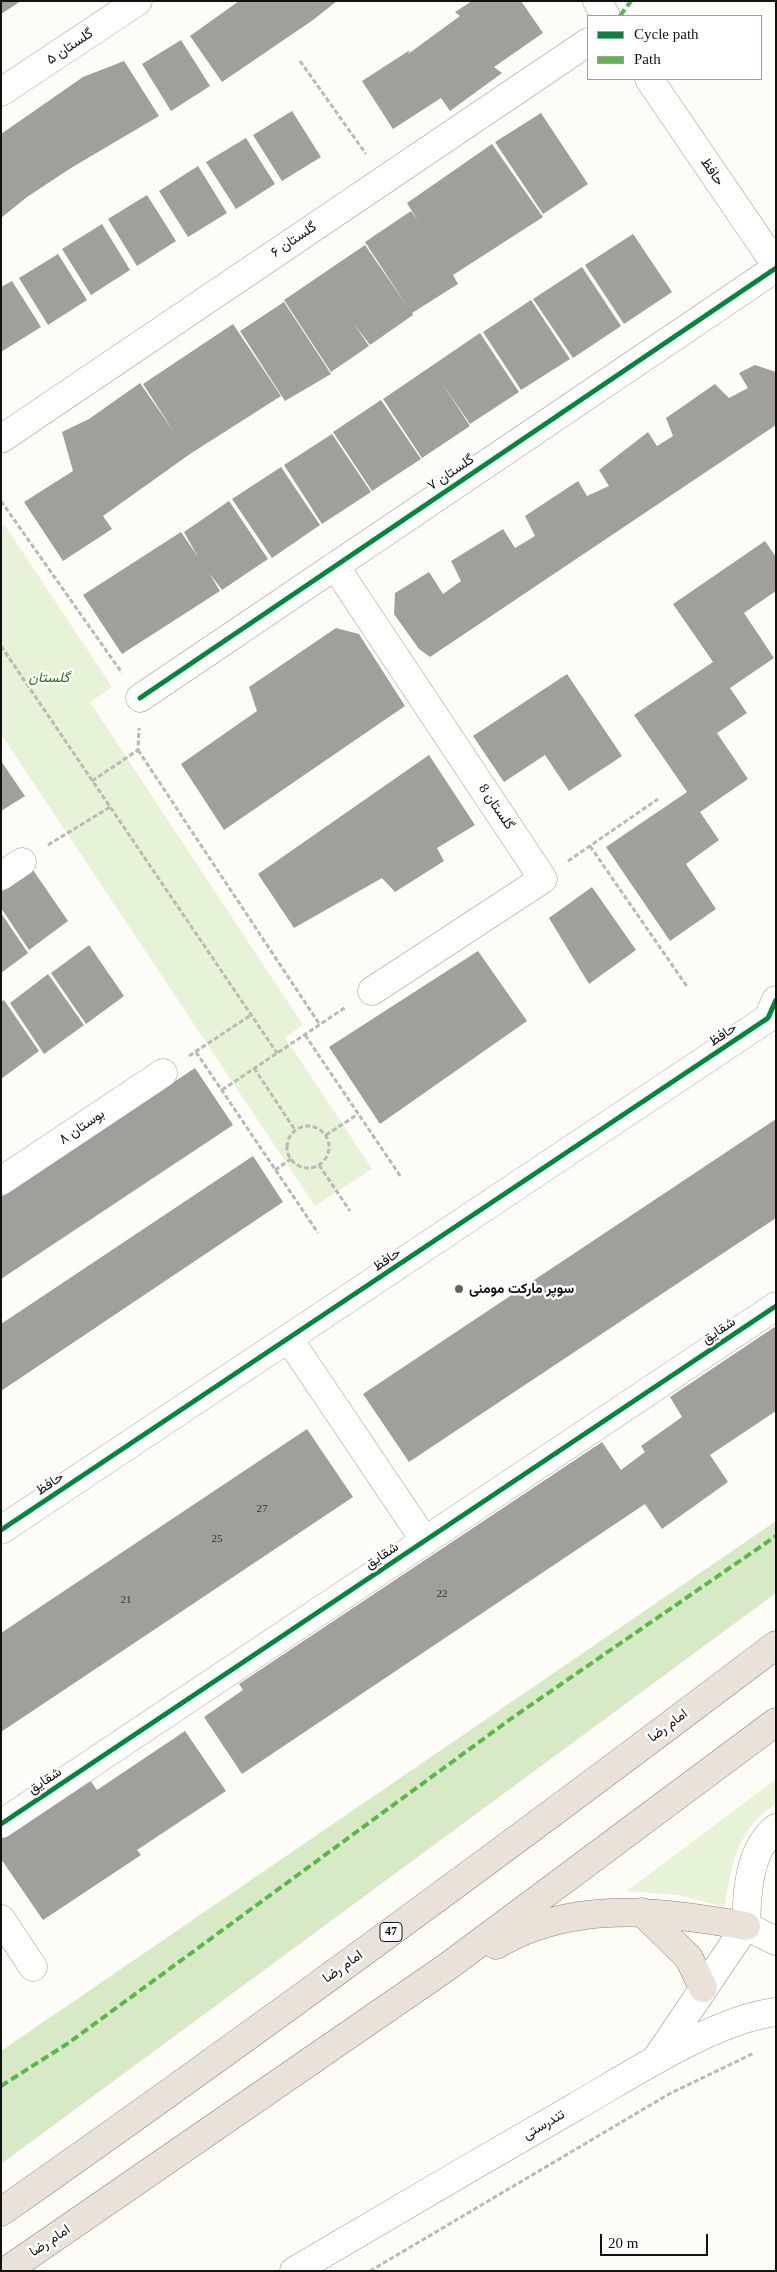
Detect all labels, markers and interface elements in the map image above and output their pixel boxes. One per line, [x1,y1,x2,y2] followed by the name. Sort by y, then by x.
[587,15,762,80] legend
[43,25,97,69] street label: گلستان ۵
[634,26,699,42] text: Cycle path
[634,51,661,67] text: Path
[697,155,727,189] street label: حافظ
[268,219,320,261] street label: گلستان ۶
[424,451,478,495] street label: گلستان ۷
[29,670,69,686] park label: گلستان
[475,781,517,833] street label: گلستان 8
[706,1020,740,1050] street label: حافظ
[56,1106,108,1148] street label: بوستان ۸
[370,1245,404,1275] street label: حافظ
[469,1281,574,1297] place label: سوپر مارکت مومنی
[453,1283,465,1295] marker: سوپر مارکت مومنی
[699,1314,739,1348] street label: شقایق
[33,1469,67,1499] street label: حافظ
[256,1502,268,1516] house number: 27
[212,1532,222,1546] house number: 25
[362,1539,402,1573] street label: شقایق
[437,1587,448,1601] house number: 22
[120,1593,132,1607] house number: 21
[645,1706,691,1746] street label: امام رضا
[25,1764,65,1798] street label: شقایق
[380,1922,402,1941] road number: 47
[320,1947,366,1987] street label: امام رضا
[520,2106,568,2144] street label: تندرستی
[27,2221,73,2261] street label: امام رضا
[602,2224,710,2256] scale bar
[608,2235,638,2251] text: 20 m

